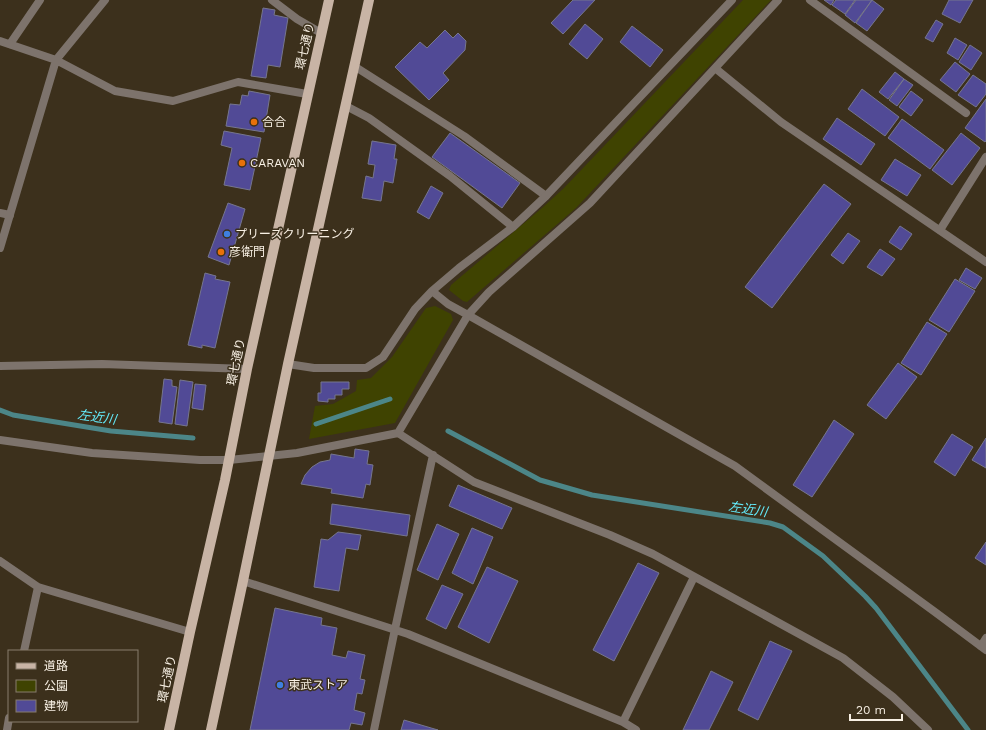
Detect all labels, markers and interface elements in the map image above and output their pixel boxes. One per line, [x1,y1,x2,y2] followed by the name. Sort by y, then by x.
[293,21,317,71] street label: 環七通り
[262,115,286,129] place label: 合合
[249,117,259,127] marker: 合合
[250,156,305,170] place label: CARAVAN
[237,158,247,168] marker: CARAVAN
[235,227,354,241] place label: プリーズクリーニング
[222,229,232,239] marker: プリーズクリーニング
[229,245,265,259] place label: 彦衛門
[216,247,226,257] marker: 彦衛門
[224,337,248,387] street label: 環七通り
[77,407,119,427] water label: 左近川
[728,499,770,520] water label: 左近川
[8,650,138,722] legend
[155,654,179,704] street label: 環七通り
[44,659,68,673] text: 道路
[288,678,348,692] place label: 東武ストア
[44,679,68,693] text: 公園
[275,680,285,690] marker: 東武ストア
[850,696,902,722] scale bar
[44,699,68,713] text: 建物
[856,703,886,717] text: 20 m

